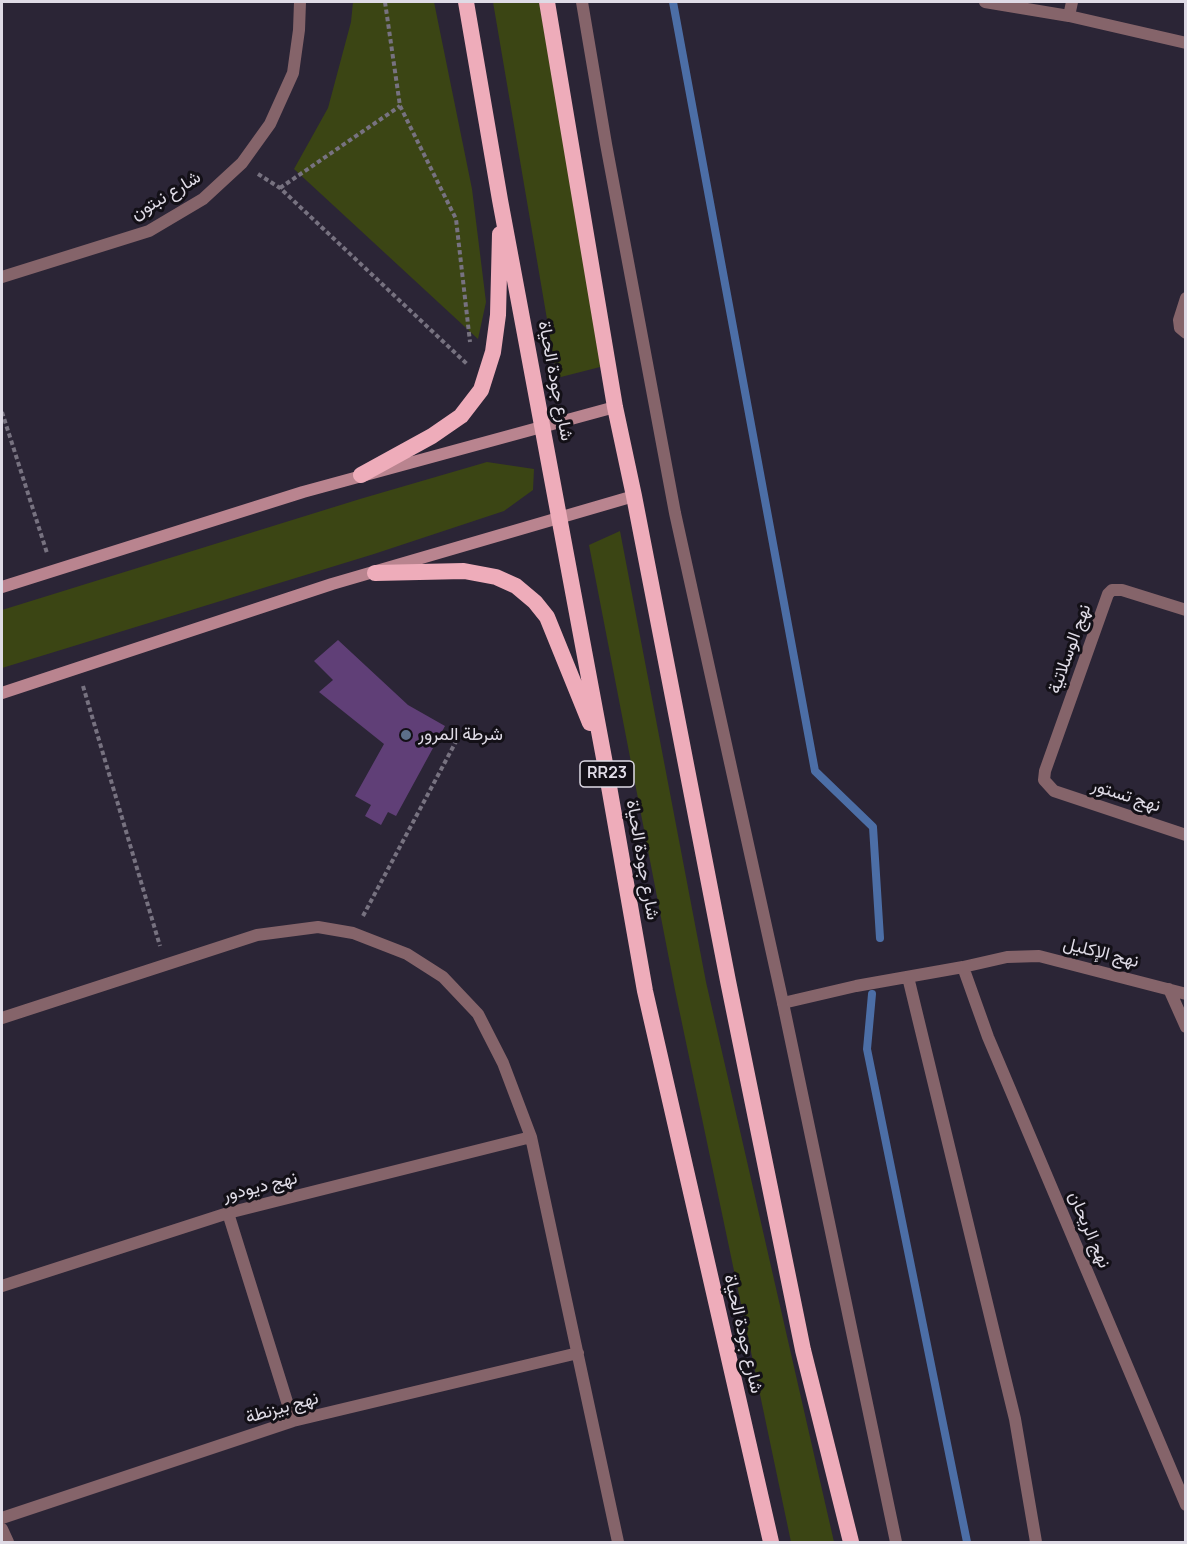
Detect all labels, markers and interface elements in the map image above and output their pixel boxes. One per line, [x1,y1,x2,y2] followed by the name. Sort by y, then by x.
[127,167,205,225] street label: شارع نبتون
[533,319,577,443] street label: شارع جودة الحياة
[1044,601,1096,697] street label: نهج الوسلاتية
[418,724,503,746] place label: شرطة المرور
[399,728,413,742] marker: شرطة المرور
[580,761,634,787] road number: RR23
[1089,775,1163,817] street label: نهج تستور
[621,798,663,922] street label: شارع جودة الحياة
[1061,933,1141,973] street label: نهج الإكليل
[220,1167,300,1207] street label: نهج ديودور
[1063,1188,1115,1272] street label: نهج الريحان
[719,1272,767,1396] street label: شارع جودة الحياة
[243,1387,321,1429] street label: نهج بيزنطة

